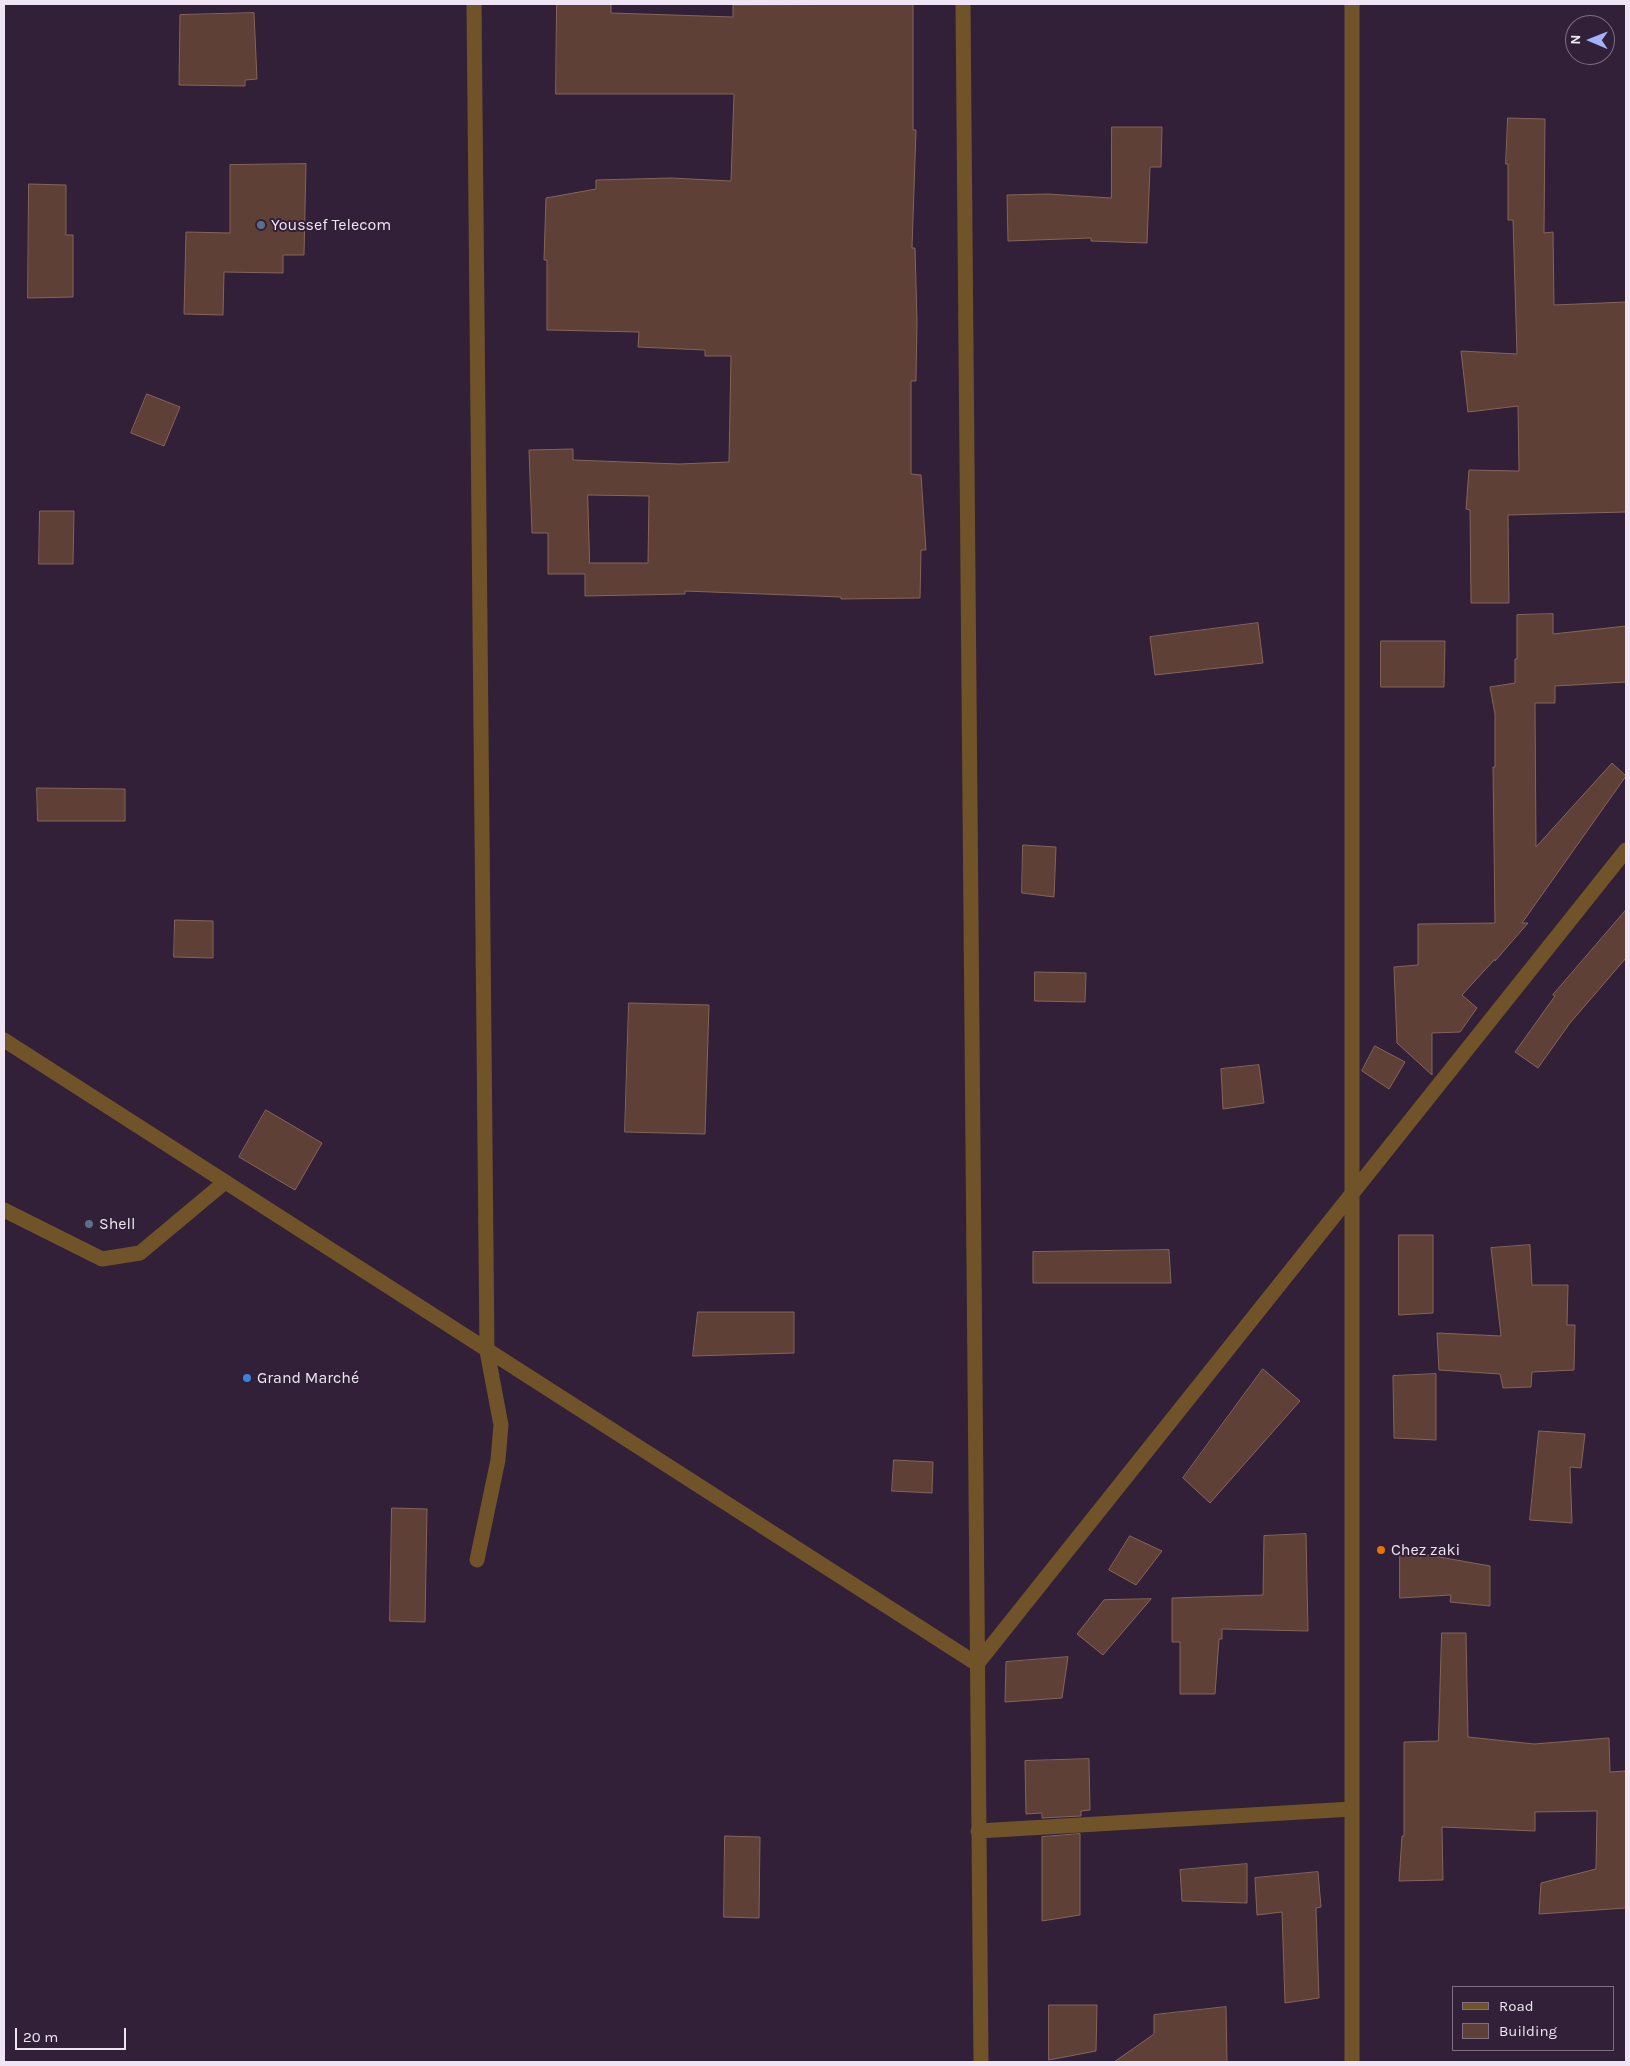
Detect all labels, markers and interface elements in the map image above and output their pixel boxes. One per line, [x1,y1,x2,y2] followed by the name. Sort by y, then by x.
[1565,15,1615,65] north arrow
[1567,35,1584,45] text: N
[271,215,391,235] place label: Youssef Telecom
[255,219,267,231] marker: Youssef Telecom
[99,1214,136,1234] place label: Shell
[83,1218,95,1230] marker: Shell
[257,1368,359,1388] place label: Grand Marché
[241,1372,253,1384] marker: Grand Marché
[1391,1540,1460,1560] place label: Chez zaki
[1375,1544,1387,1556] marker: Chez zaki
[1452,1986,1615,2051] legend
[1499,1997,1534,2015] text: Road
[18,2018,129,2050] scale bar
[1499,2022,1557,2040] text: Building
[23,2028,58,2046] text: 20 m

